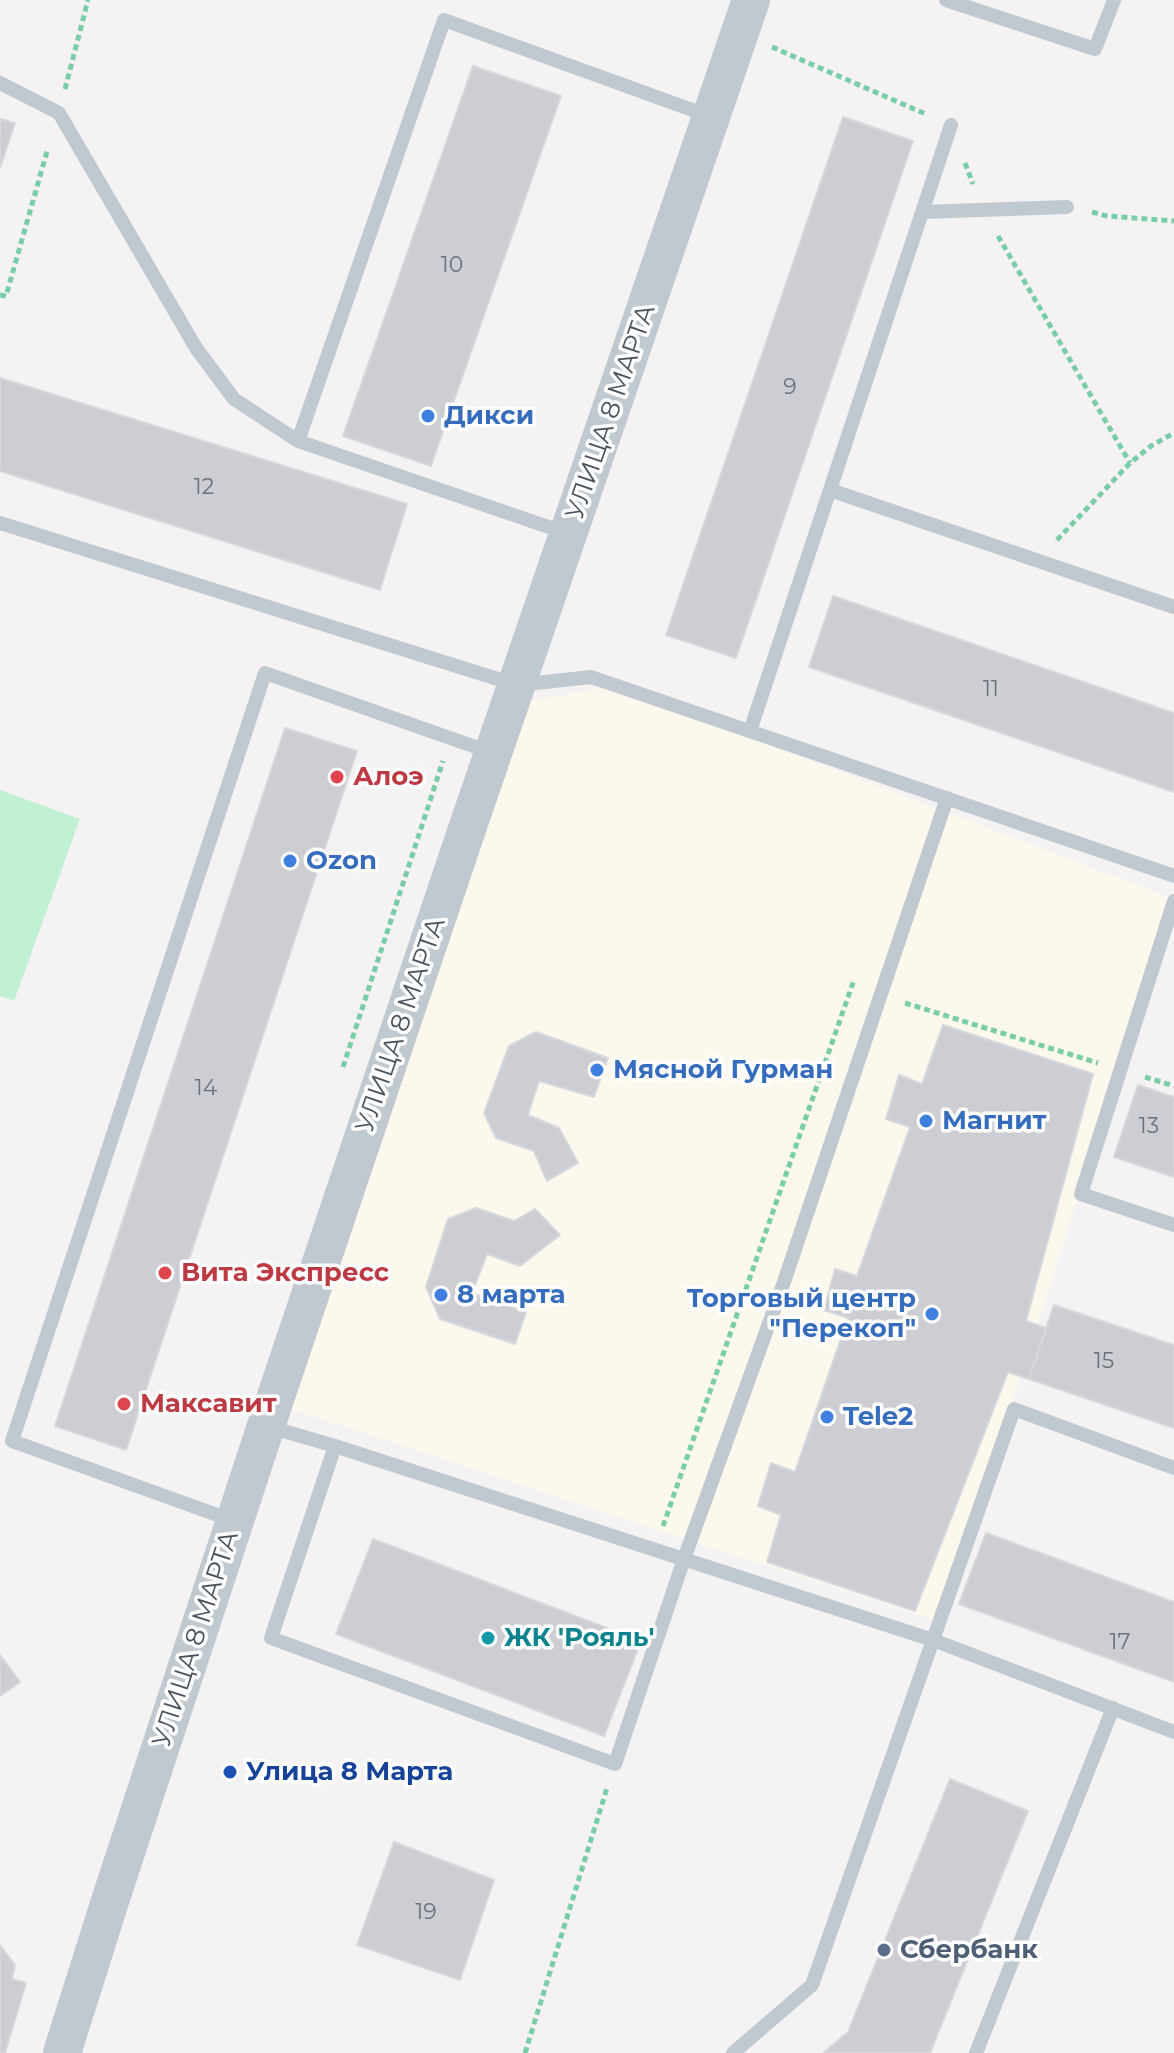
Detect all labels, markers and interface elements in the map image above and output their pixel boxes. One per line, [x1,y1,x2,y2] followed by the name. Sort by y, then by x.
[441,253,463,279] house number: 10
[560,300,662,524] street label: УЛИЦА 8 МАРТА
[783,375,797,401] house number: 9
[444,400,534,432] place label: Дикси
[419,407,437,425] marker: Дикси
[194,475,214,501] house number: 12
[983,677,999,703] house number: 11
[353,761,424,793] place label: Алоэ
[328,768,346,786] marker: Алоэ
[306,845,377,877] place label: Ozon
[281,852,299,870] marker: Ozon
[350,913,452,1137] street label: УЛИЦА 8 МАРТА
[613,1054,833,1086] place label: Мясной Гурман
[588,1061,606,1079] marker: Мясной Гурман
[195,1076,217,1102] house number: 14
[942,1105,1047,1137] place label: Магнит
[917,1112,935,1130] marker: Магнит
[1139,1114,1159,1140] house number: 13
[181,1257,389,1289] place label: Вита Экспресс
[156,1264,174,1282] marker: Вита Экспресс
[457,1279,566,1311] place label: 8 марта
[687,1283,916,1344] place label: Торговый центр "Перекоп"
[432,1286,450,1304] marker: 8 марта
[923,1305,941,1323] marker: Торговый центр "Перекоп"
[1094,1349,1114,1375] house number: 15
[140,1388,277,1420] place label: Максавит
[115,1395,133,1413] marker: Максавит
[843,1401,913,1433] place label: Tele2
[818,1408,836,1426] marker: Tele2
[146,1527,246,1751] street label: УЛИЦА 8 МАРТА
[504,1622,654,1654] place label: ЖК 'Рояль'
[479,1629,497,1647] marker: ЖК 'Рояль'
[1110,1630,1130,1656] house number: 17
[246,1756,453,1788] place label: Улица 8 Марта
[221,1763,239,1781] marker: Улица 8 Марта
[415,1900,437,1926] house number: 19
[900,1934,1038,1966] place label: Сбербанк
[875,1941,893,1959] marker: Сбербанк

